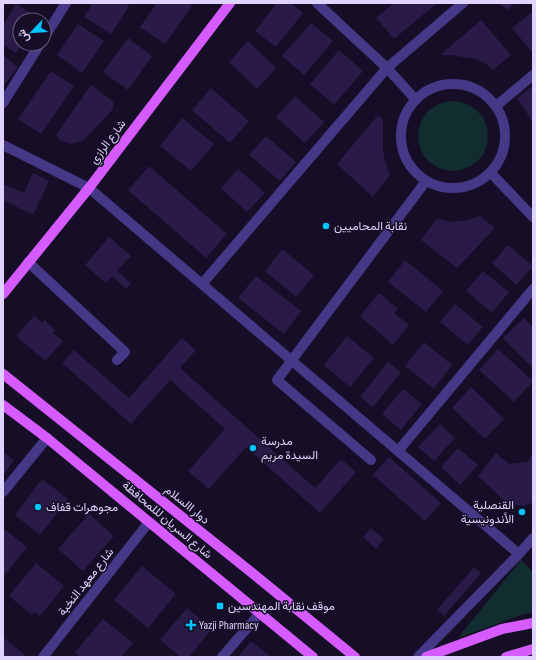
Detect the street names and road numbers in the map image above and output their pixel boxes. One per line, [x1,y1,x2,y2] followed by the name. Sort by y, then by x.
[87,117,131,168] street label: شارع الرازي
[118,478,215,563] street label: شارع السريان لللمحافظة
[162,482,213,528] street label: دوار االسلام
[55,545,118,620] street label: شارع معهد النخبة

